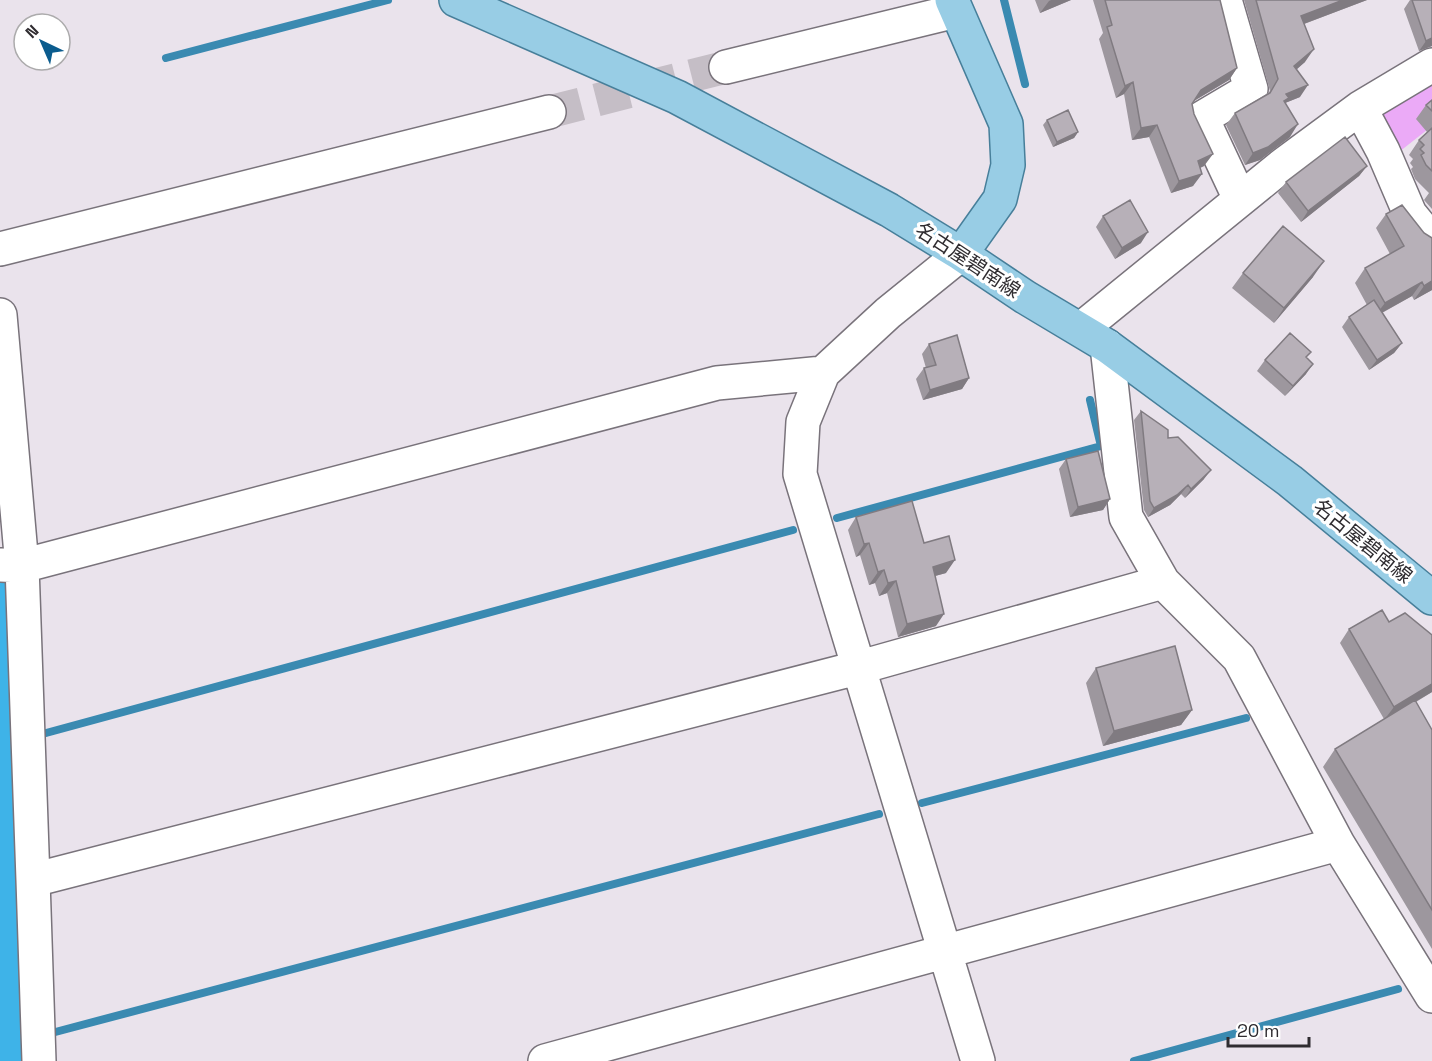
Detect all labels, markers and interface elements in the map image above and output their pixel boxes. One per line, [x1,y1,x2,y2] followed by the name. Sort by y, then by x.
[12,12,72,72] north arrow
[21,20,43,43] text: N
[911,216,1025,304] street label: 名古屋碧南線
[1308,493,1418,589] street label: 名古屋碧南線
[1228,1010,1309,1048] scale bar
[1237,1019,1280,1042] text: 20 m

